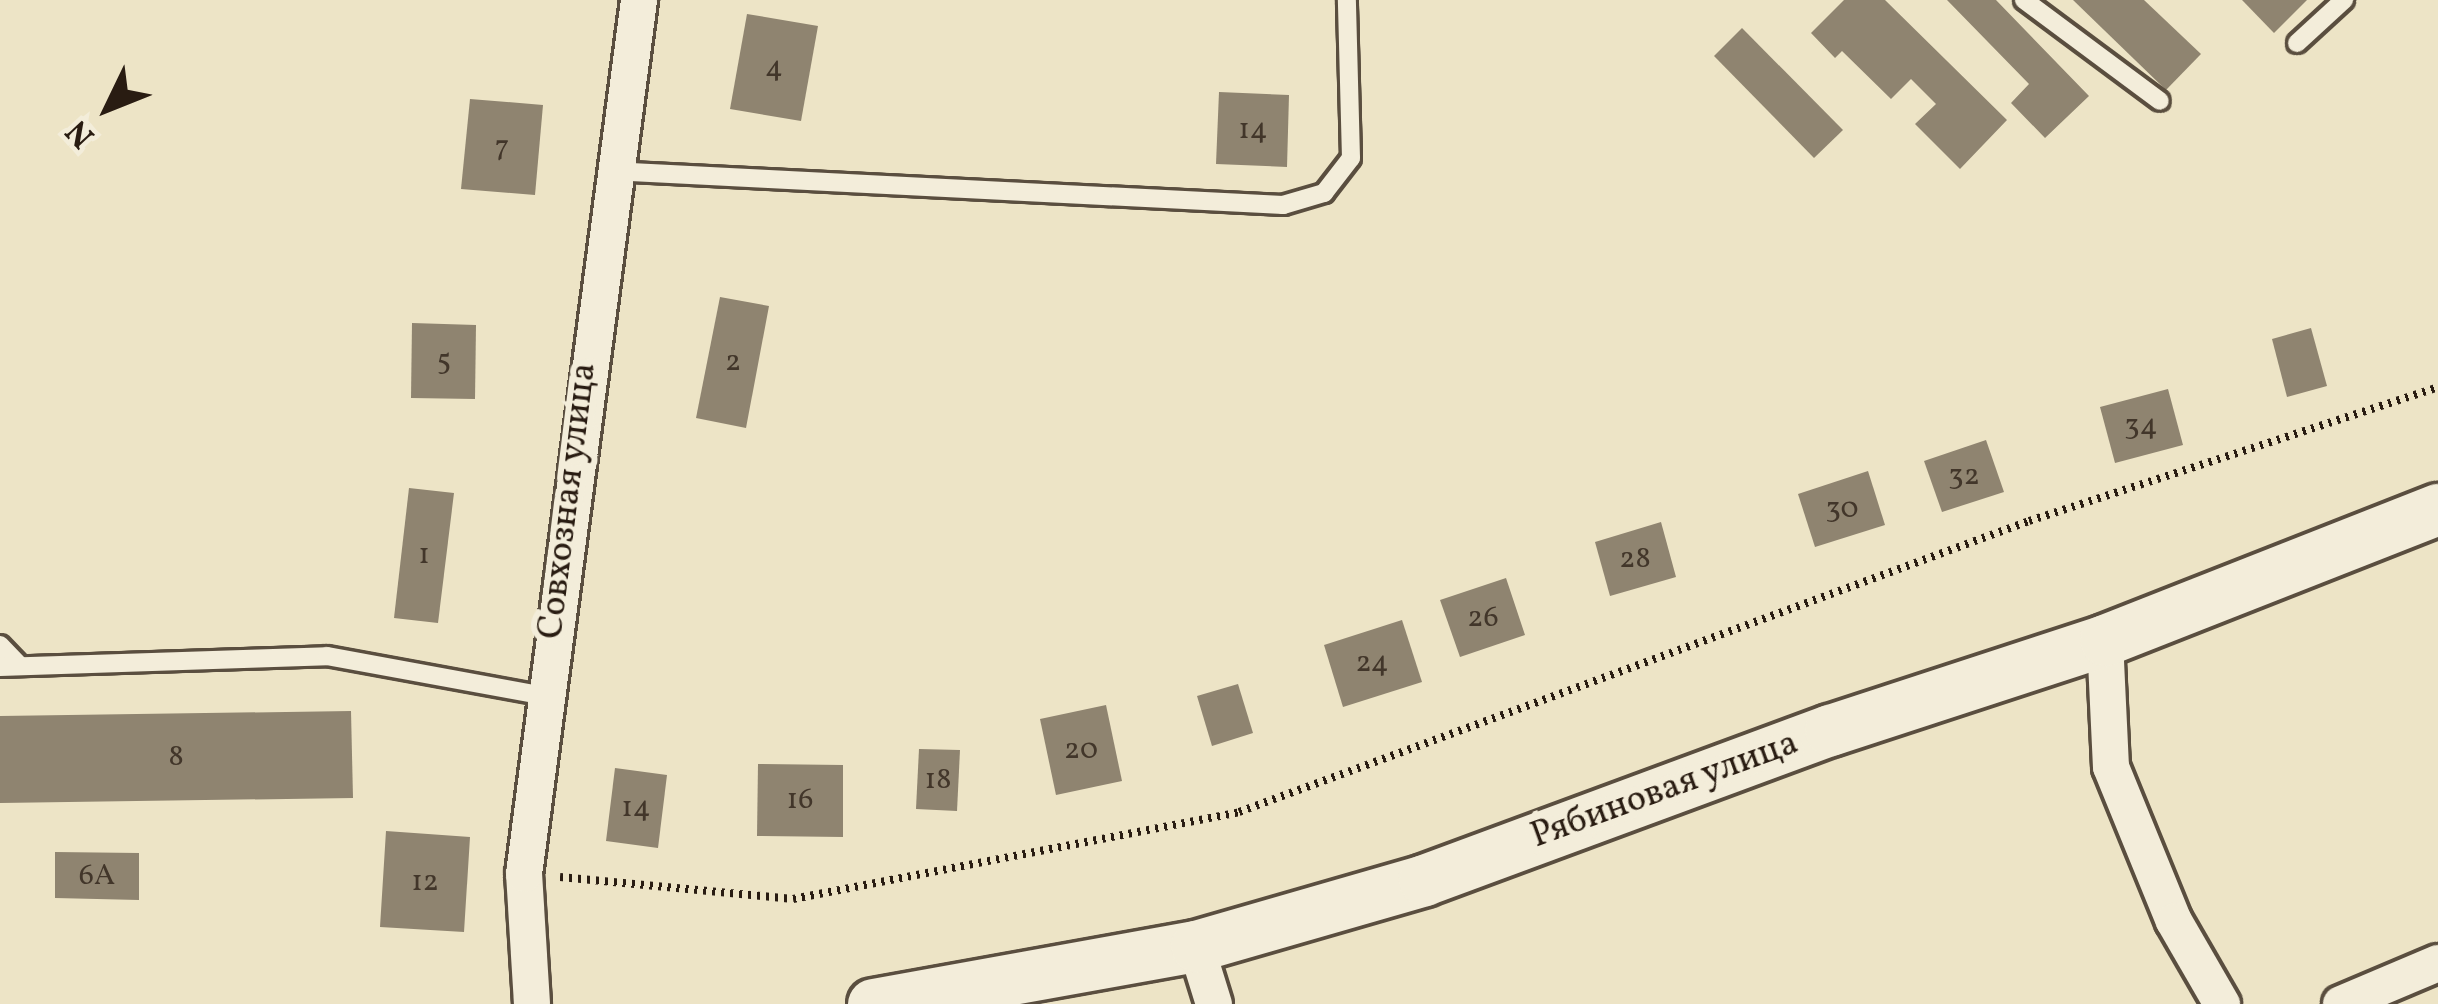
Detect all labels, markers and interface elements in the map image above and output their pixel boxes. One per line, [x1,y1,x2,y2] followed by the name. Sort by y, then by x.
[48,48,168,168] north arrow
[765,50,783,86] house number: 4
[57,108,107,157] text: N
[1238,112,1268,148] house number: 14
[495,129,509,165] house number: 7
[437,343,451,379] house number: 5
[725,344,741,380] house number: 2
[531,360,607,642] street label: Совхозная улица
[2124,408,2158,444] house number: 34
[1948,458,1980,494] house number: 32
[1826,491,1858,527] house number: 30
[418,537,430,573] house number: 1
[1619,541,1651,577] house number: 28
[1467,600,1499,636] house number: 26
[1355,645,1389,681] house number: 24
[1525,722,1805,860] street label: Рябиновая улица
[1064,732,1098,768] house number: 20
[168,739,184,775] house number: 8
[925,762,951,798] house number: 18
[787,782,813,818] house number: 16
[621,790,651,826] house number: 14
[79,858,115,894] house number: 6А
[411,864,439,900] house number: 12

